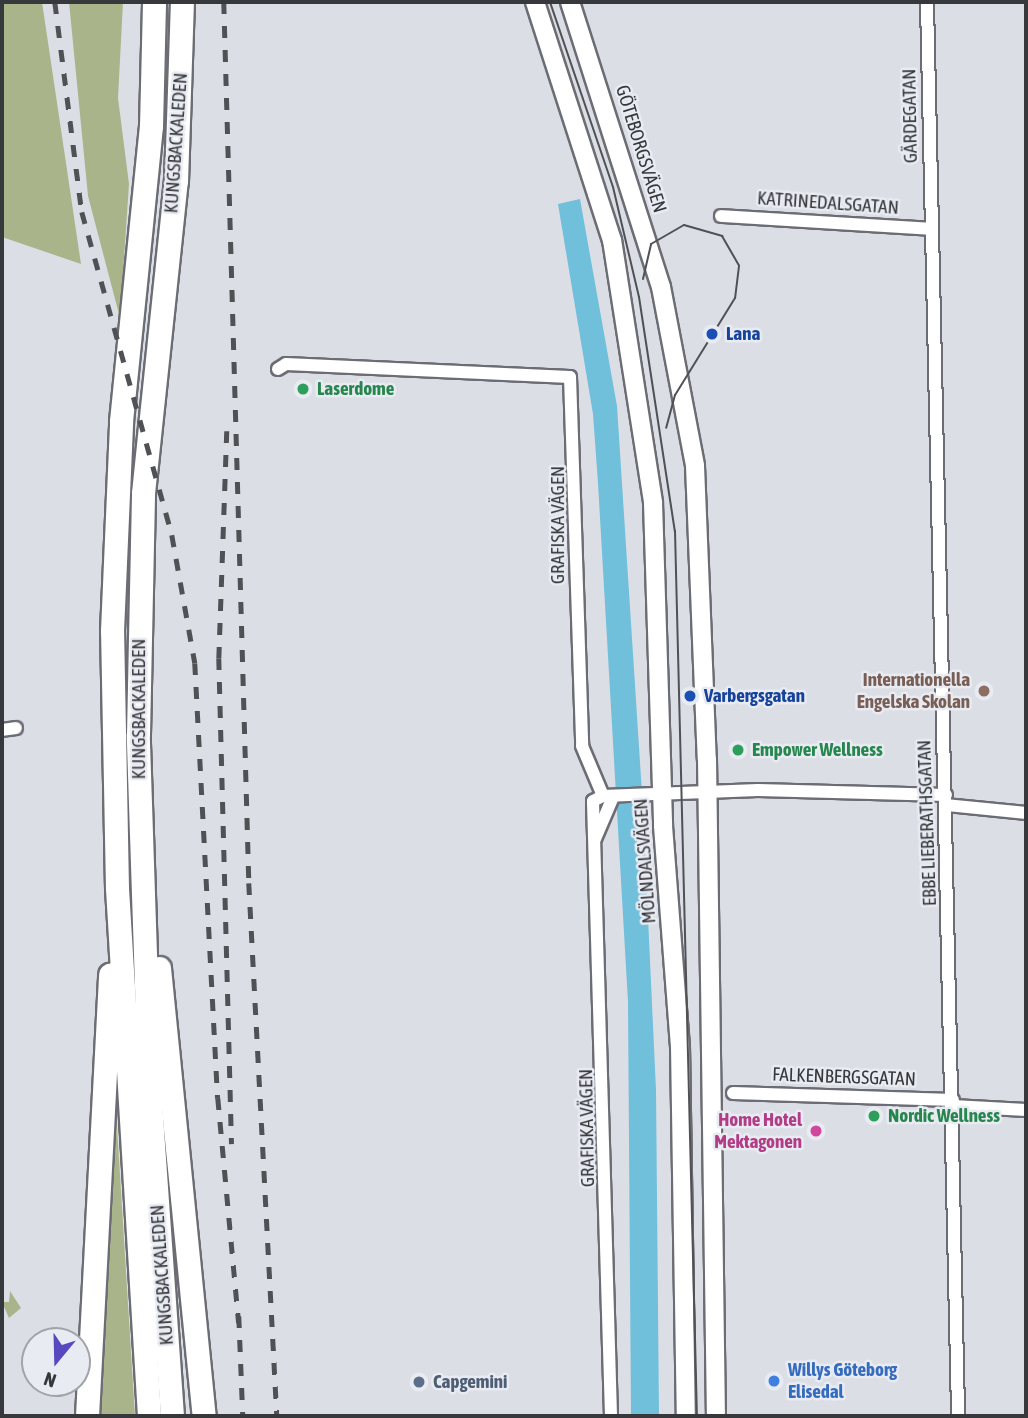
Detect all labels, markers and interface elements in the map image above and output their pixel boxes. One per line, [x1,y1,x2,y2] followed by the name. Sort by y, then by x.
[898,69,922,163] street label: GÄRDEGATAN
[160,72,192,214] street label: KUNGSBACKALEDEN
[611,82,671,216] street label: GÖTEBORGSVÄGEN
[756,187,900,219] street label: KATRINEDALSGATAN
[726,323,760,345] place label: Lana
[704,326,720,342] marker: Lana
[317,378,394,400] place label: Laserdome
[295,381,311,397] marker: Laserdome
[547,466,569,584] street label: GRAFISKA VÄGEN
[128,639,150,779] street label: KUNGSBACKALEDEN
[857,669,970,713] place label: Internationella Engelska Skolan
[976,683,992,699] marker: Internationella Engelska Skolan
[704,685,805,707] place label: Varbergsgatan
[682,688,698,704] marker: Varbergsgatan
[752,739,883,761] place label: Empower Wellness
[913,739,941,907] street label: EBBE LIEBERATHSGATAN
[730,742,746,758] marker: Empower Wellness
[629,798,661,924] street label: MÖLNDALSVÄGEN
[772,1063,916,1091] street label: FALKENBERGSGATAN
[575,1069,599,1187] street label: GRAFISKA VÄGEN
[888,1105,1000,1127] place label: Nordic Wellness
[866,1108,882,1124] marker: Nordic Wellness
[714,1109,802,1153] place label: Home Hotel Mektagonen
[808,1123,824,1139] marker: Home Hotel Mektagonen
[146,1204,178,1346] street label: KUNGSBACKALEDEN
[21,1327,91,1397] north arrow
[788,1359,897,1403] place label: Willys Göteborg Elisedal
[41,1368,59,1392] text: N
[433,1371,507,1393] place label: Capgemini
[766,1373,782,1389] marker: Willys Göteborg Elisedal
[411,1374,427,1390] marker: Capgemini

